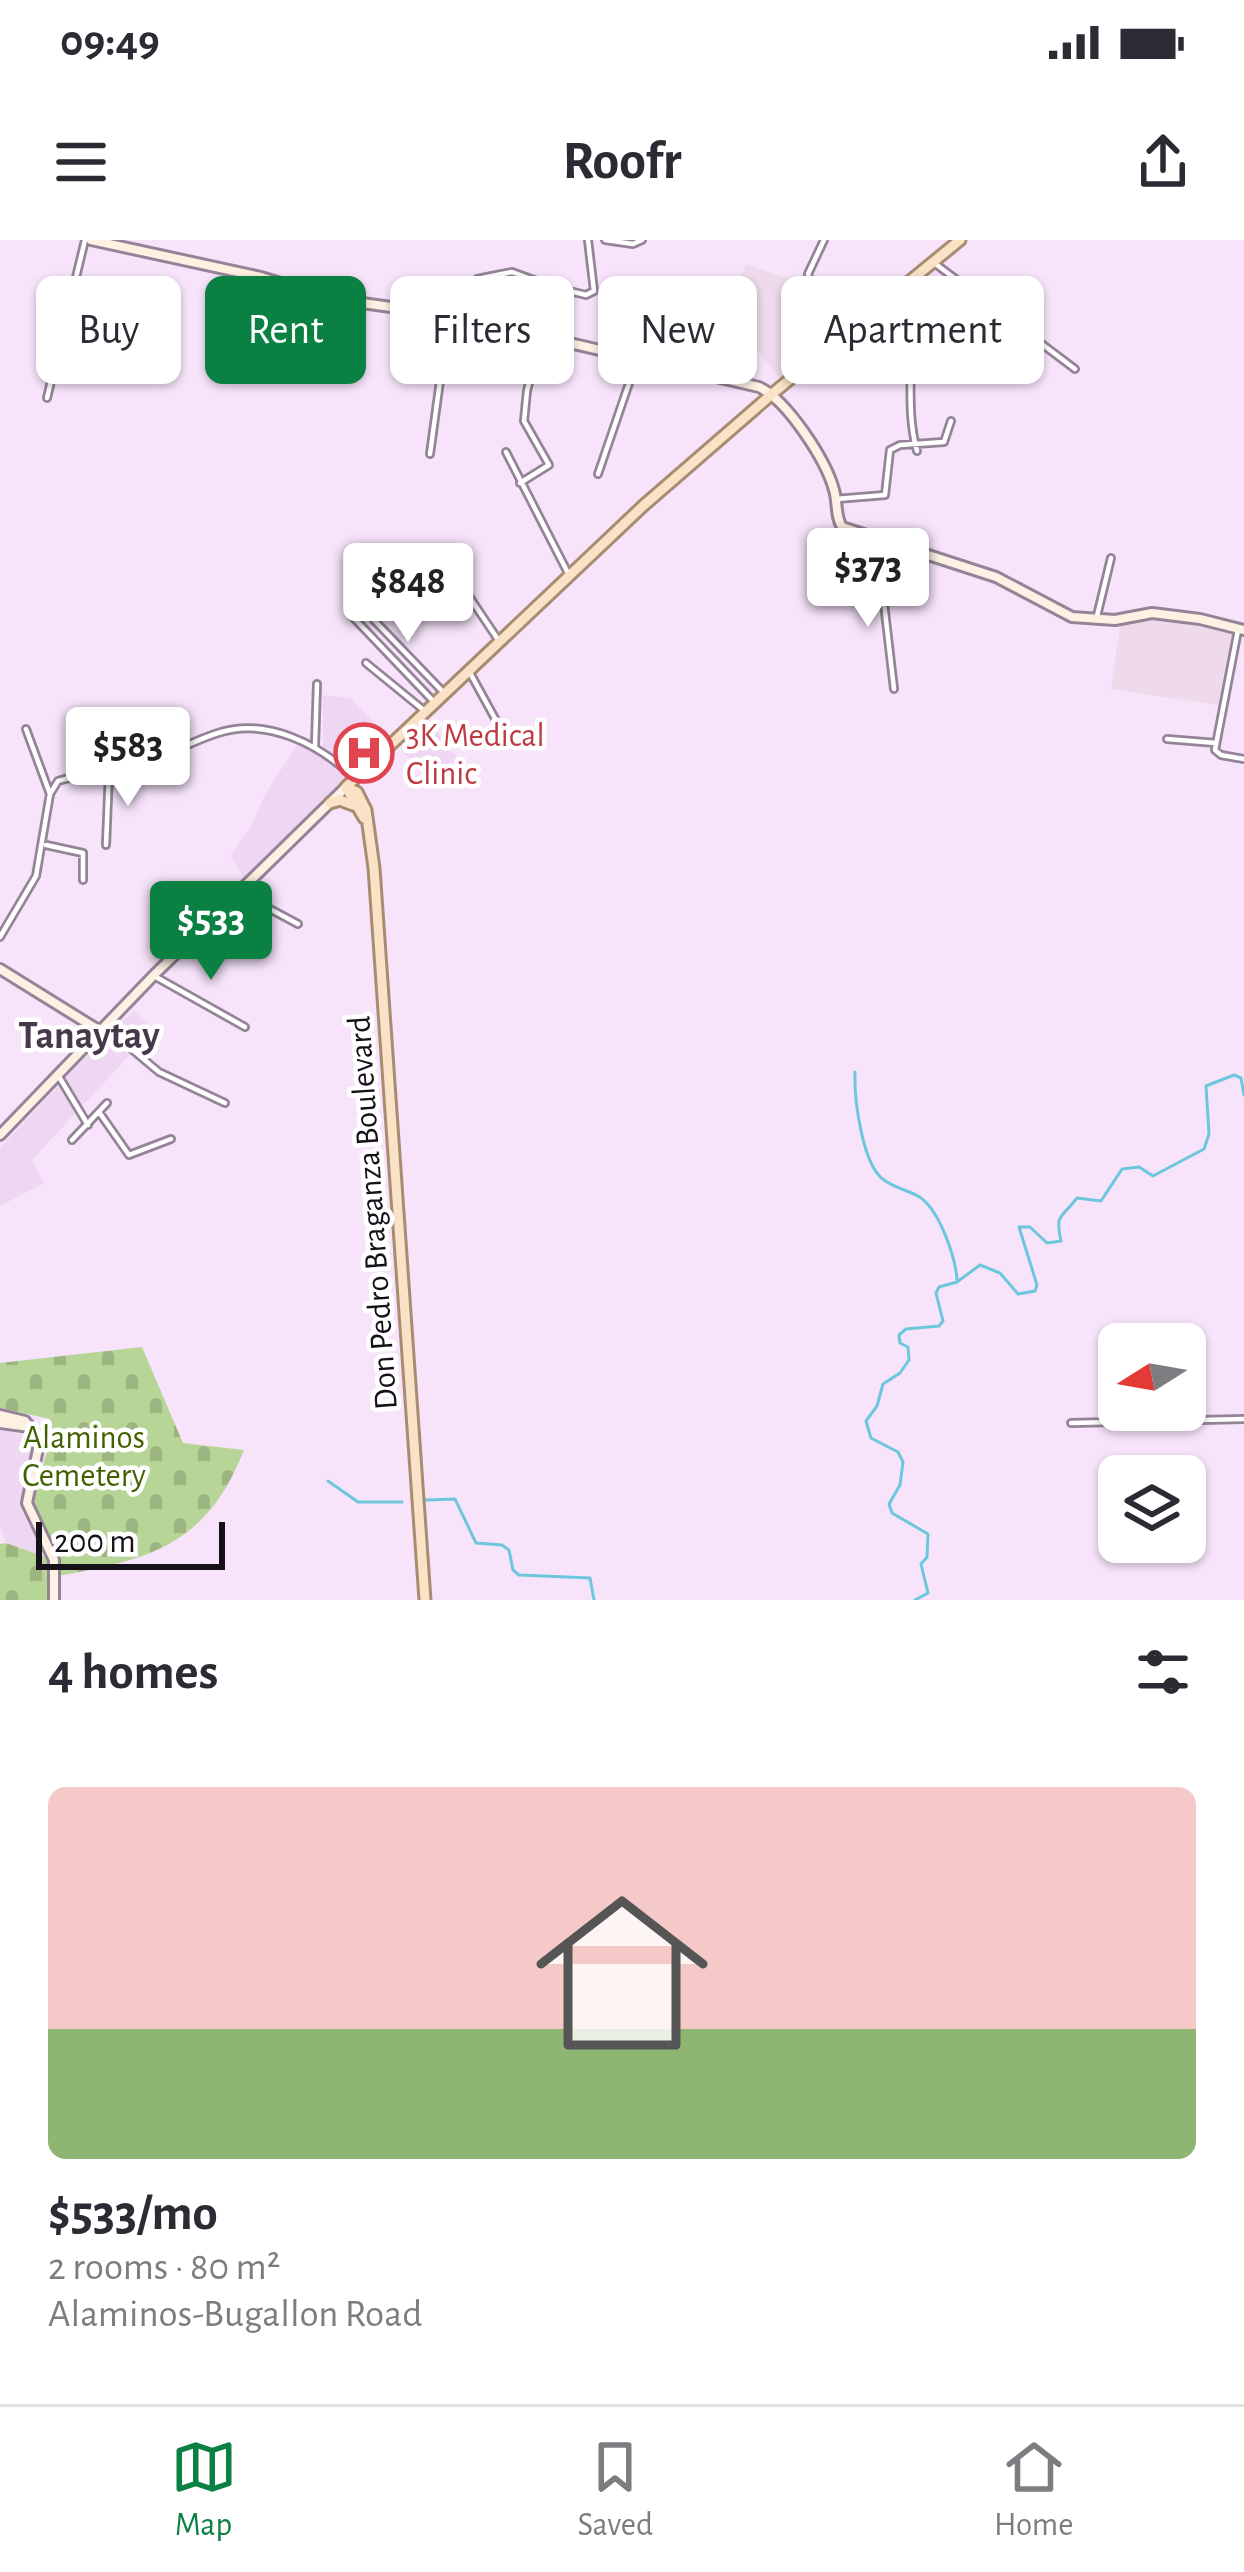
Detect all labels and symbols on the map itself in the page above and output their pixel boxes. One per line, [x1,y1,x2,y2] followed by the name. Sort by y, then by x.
[797,528,939,630] pin: $373
[337,543,479,645] pin: $848
[57,707,199,809] pin: $583
[406,720,545,791] place label: 3K Medical Clinic
[333,722,395,784] hospital icon: 3K Medical Clinic
[140,881,282,983] pin: $533
[343,1015,404,1411] street label: Don Pedro Braganza Boulevard
[18,1017,160,1056] district label: Tanaytay
[1098,1323,1206,1431] north arrow
[22,1422,146,1493] park label: Alaminos Cemetery
[36,1516,225,1569] scale bar

